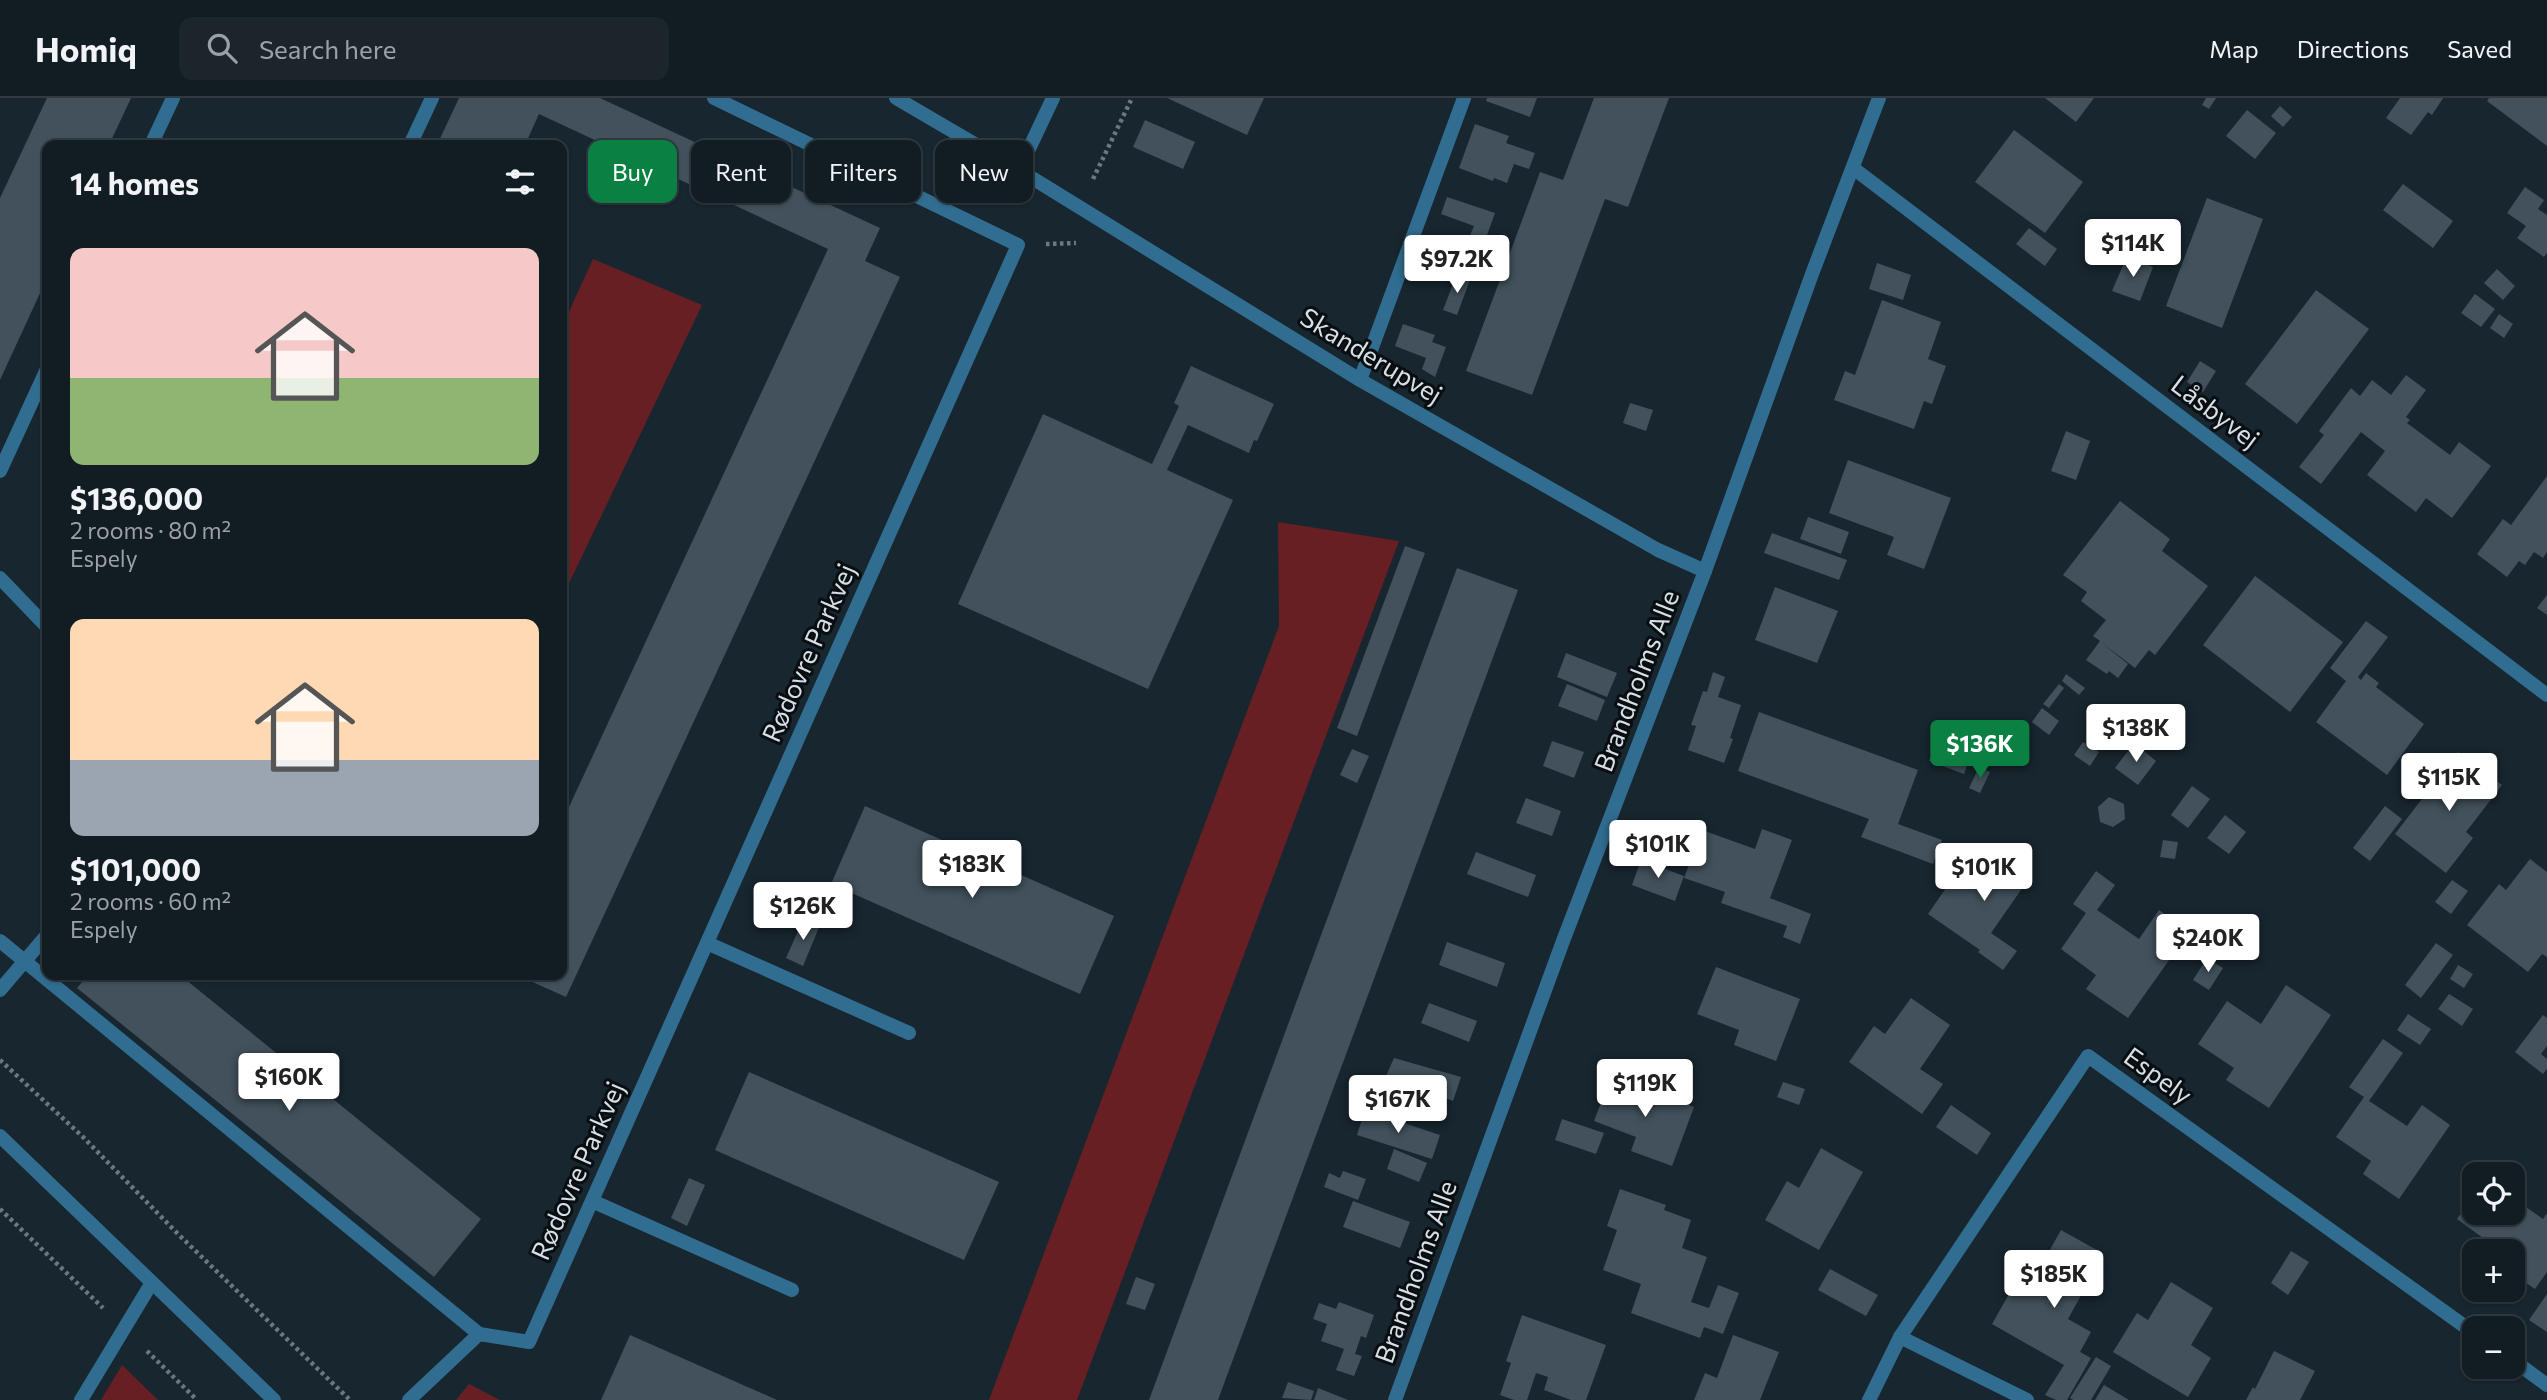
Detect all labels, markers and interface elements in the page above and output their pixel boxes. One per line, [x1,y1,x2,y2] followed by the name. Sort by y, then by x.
[179,17,669,80] search box
[35,28,137,69] text: Homiq
[203,29,241,67] icon: search
[259,33,396,64] text: Search here
[2209,34,2259,63] text: Map
[2297,34,2409,63] text: Directions
[2447,34,2512,63] text: Saved
[588,140,677,203] chip: Buy
[691,140,791,203] chip: Rent
[805,140,921,203] chip: Filters
[935,140,1033,203] chip: New
[501,163,539,201] icon: filters
[70,164,199,201] text: 14 homes
[2084,220,2182,279] pin: $114K
[2101,228,2165,256] text: $114K
[1400,236,1514,295] pin: $97.2K
[1420,244,1494,272] text: $97.2K
[242,293,368,419] icon: home
[1295,300,1448,409] street label: Skanderupvej
[2166,368,2266,454] street label: Låsbyvej
[70,479,203,516] text: $136,000
[70,516,231,544] text: 2 rooms · 80 m²
[70,544,138,572] text: Espely
[754,558,861,746] street label: Rødovre Parkvej
[1587,585,1684,776] street label: Brandholms Alle
[242,664,368,790] icon: home
[2087,704,2185,764] pin: $138K
[2102,713,2170,741] text: $138K
[1931,720,2029,780] pin: $136K
[1946,729,2014,757] text: $136K
[2400,754,2498,813] pin: $115K
[2417,762,2481,790] text: $115K
[1609,820,1707,880] pin: $101K
[1625,829,1691,857] text: $101K
[923,840,1021,900] pin: $183K
[1935,844,2033,903] pin: $101K
[938,849,1006,877] text: $183K
[70,850,201,887] text: $101,000
[1951,852,2017,880] text: $101K
[754,882,852,942] pin: $126K
[70,887,231,915] text: 2 rooms · 60 m²
[770,891,836,919] text: $126K
[2159,914,2257,974] pin: $240K
[70,915,138,943] text: Espely
[2172,923,2244,951] text: $240K
[2119,1040,2199,1110] street label: Espely
[240,1054,338,1113] pin: $160K
[1596,1060,1694,1119] pin: $119K
[254,1062,324,1090] text: $160K
[1613,1068,1677,1096] text: $119K
[523,1076,630,1264] street label: Rødovre Parkvej
[1349,1076,1447,1135] pin: $167K
[1365,1084,1431,1112] text: $167K
[2462,1162,2525,1379] map controls
[2462,1162,2525,1225] button: locate
[1367,1176,1462,1367] street label: Brandholms Alle
[2462,1239,2525,1302] button: +
[2005,1250,2103,1310] pin: $185K
[2020,1259,2088,1287] text: $185K
[2462,1316,2525,1379] button: −

